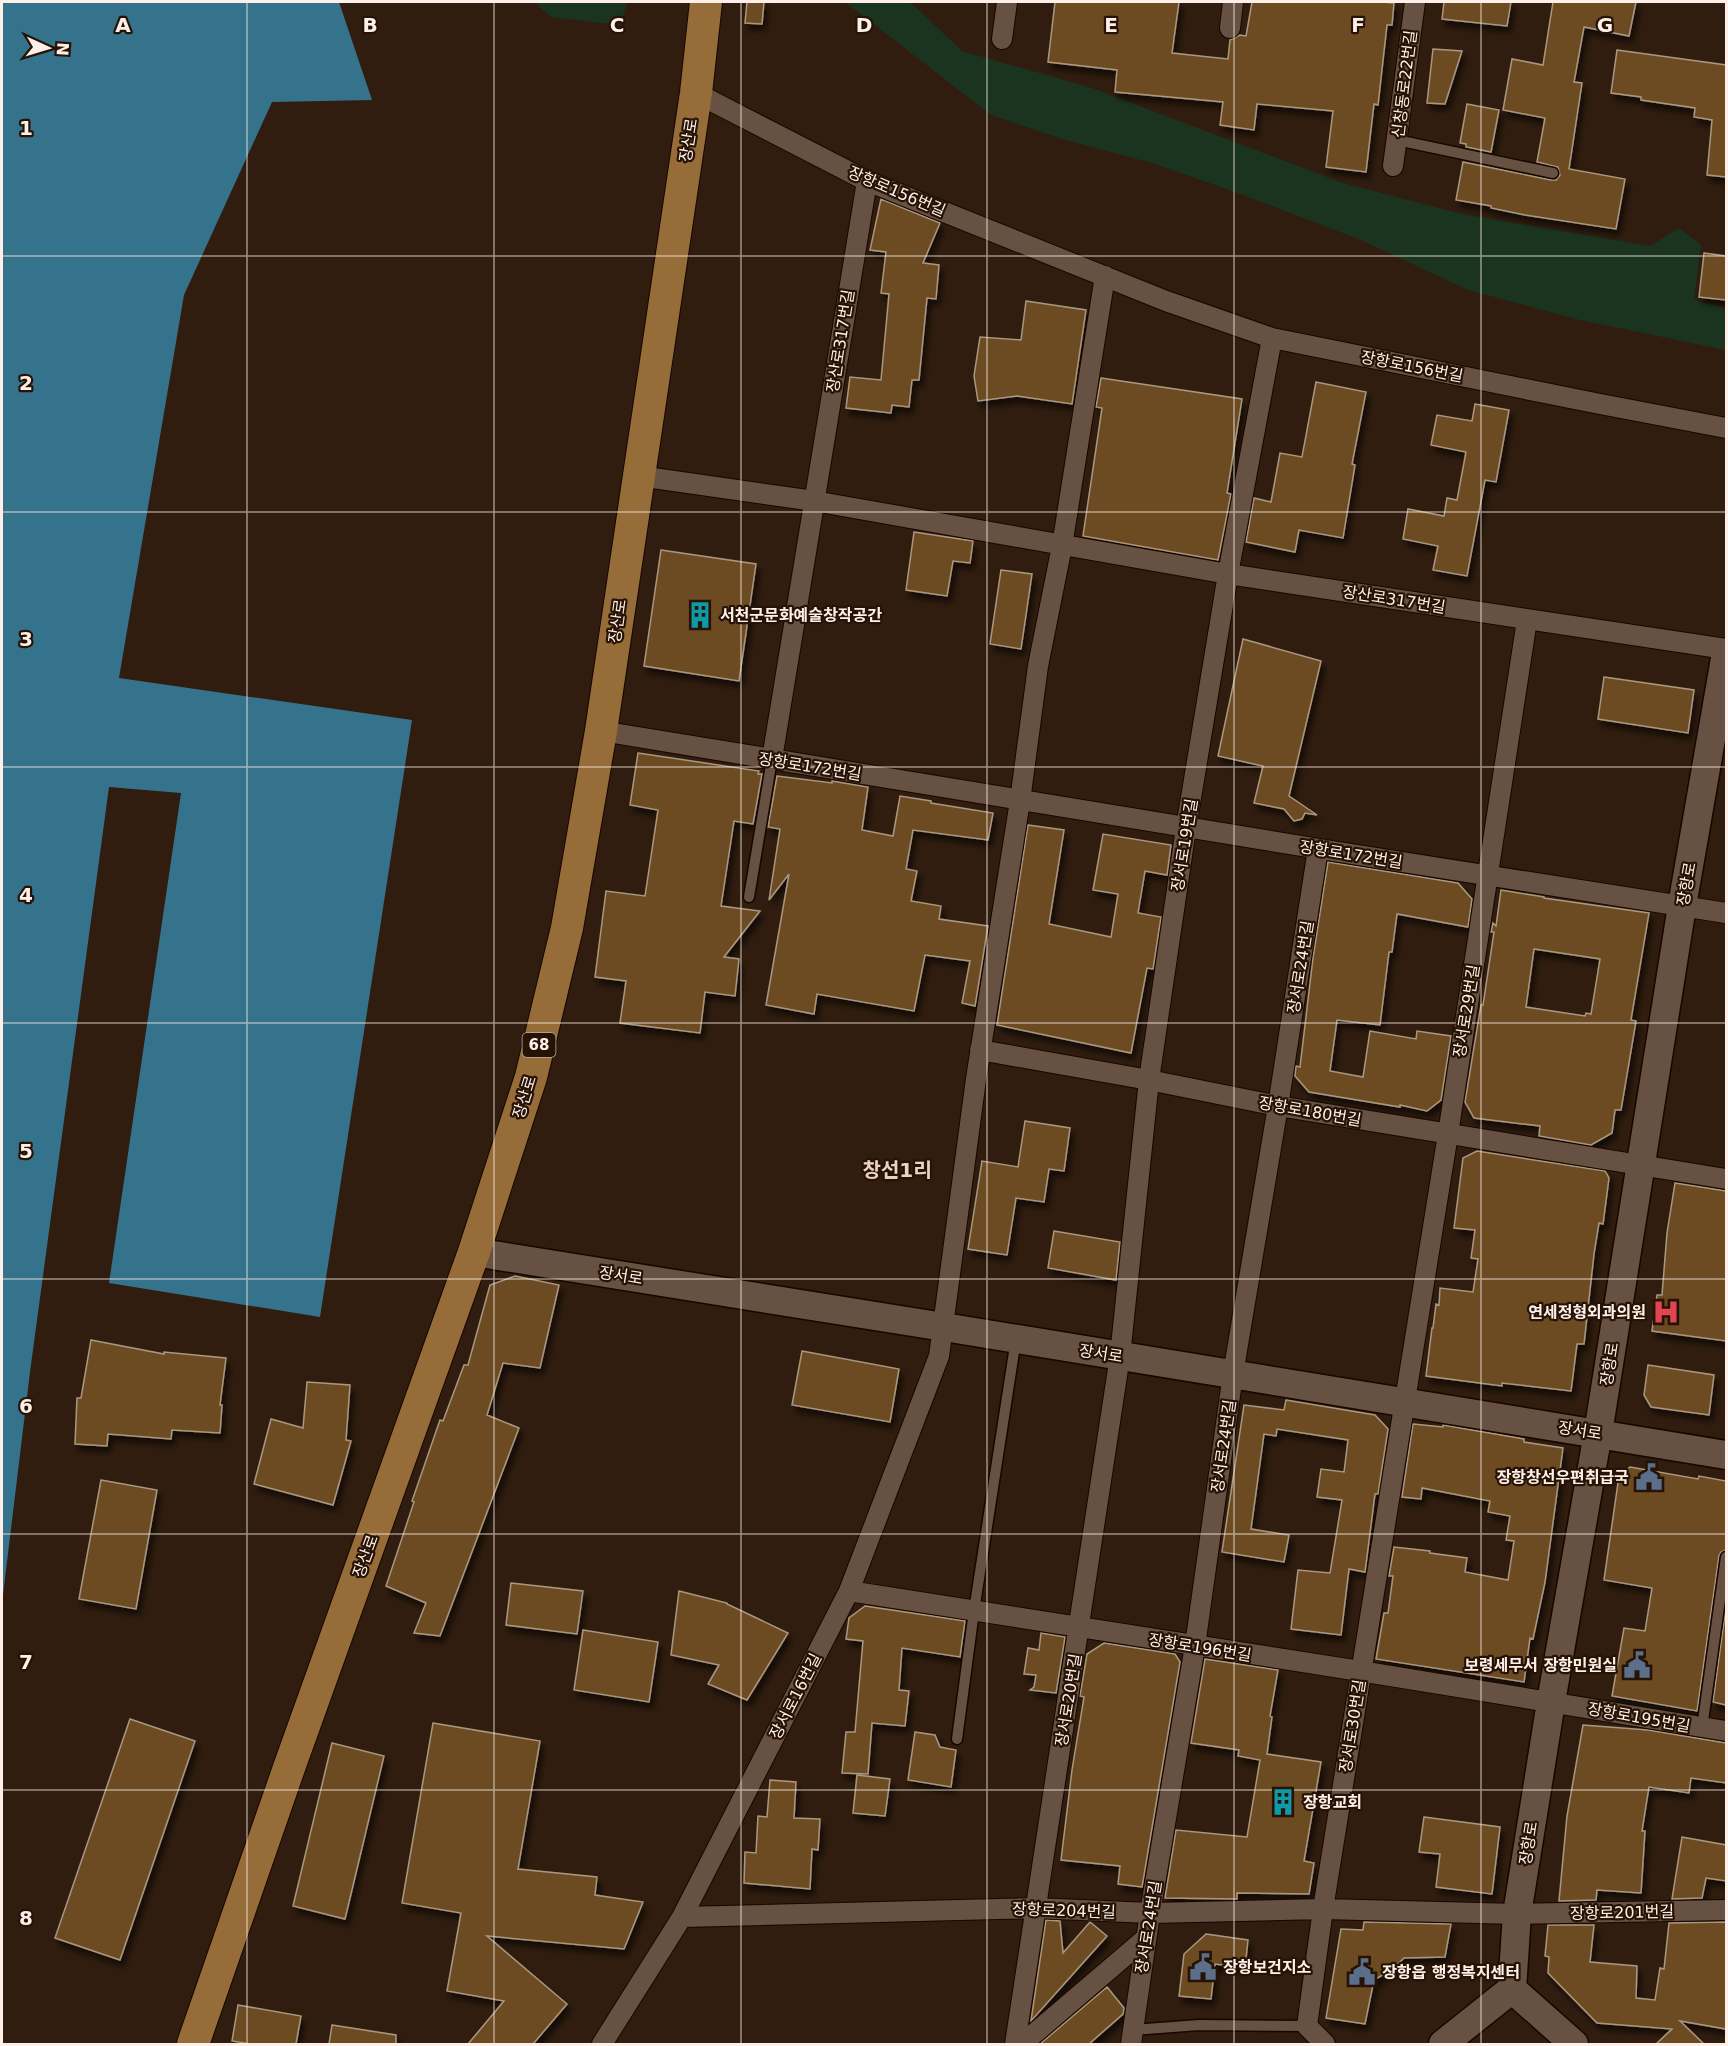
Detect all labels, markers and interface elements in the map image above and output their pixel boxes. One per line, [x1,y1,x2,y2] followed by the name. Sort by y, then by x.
[115,13,131,37] text: A
[362,13,378,37] text: B
[610,13,624,37] text: C
[856,13,872,37] text: D
[1104,13,1118,37] text: E
[1351,13,1365,37] text: F
[1597,13,1613,37] text: G
[18,18,78,78] north arrow
[1388,29,1421,139] street label: 신창동로22번길
[53,42,72,56] text: N
[19,116,33,140] text: 1
[676,117,701,163] street label: 장산로
[845,162,948,221] street label: 장항로156번길
[823,288,858,394] street label: 장산로317번길
[1359,347,1465,386] street label: 장항로156번길
[19,371,33,395] text: 2
[1341,582,1447,617] street label: 장산로317번길
[605,598,630,644] street label: 장산로
[685,600,715,630] building icon: 서천군문화예술창작공간
[720,606,882,625] place label: 서천군문화예술창작공간
[19,627,33,651] text: 3
[757,749,863,784] street label: 장항로172번길
[1168,797,1201,893] street label: 장서로19번길
[1298,837,1404,872] street label: 장항로172번길
[1673,860,1700,907] street label: 장항로
[19,883,33,907] text: 4
[1284,919,1317,1015] street label: 장서로24번길
[1450,963,1483,1059] street label: 장서로29번길
[522,1033,556,1057] road number: 68
[509,1073,540,1121] street label: 장산로
[1257,1093,1363,1130] street label: 장항로180번길
[19,1139,33,1163] text: 5
[862,1158,932,1182] district label: 창선1리
[598,1263,644,1288] street label: 장서로
[1651,1297,1681,1327] hospital icon: 연세정형외과의원
[1528,1303,1646,1322] place label: 연세정형외과의원
[1078,1341,1124,1366] street label: 장서로
[1597,1341,1622,1387] street label: 장항로
[19,1394,33,1418] text: 6
[1208,1398,1239,1494] street label: 장서로24번길
[1557,1418,1603,1443] street label: 장서로
[1634,1462,1664,1492] public building icon: 장항창선우편취급국
[1497,1468,1629,1487] place label: 장항창선우편취급국
[349,1532,382,1580] street label: 장산로
[1147,1630,1253,1665] street label: 장항로196번길
[19,1650,33,1674] text: 7
[766,1650,825,1742] street label: 장서로16번길
[1622,1650,1652,1680] public building icon: 보령세무서 장항민원실
[1052,1652,1085,1748] street label: 장서로20번길
[1464,1656,1617,1675] place label: 보령세무서 장항민원실
[1336,1678,1369,1774] street label: 장서로30번길
[1586,1699,1692,1736] street label: 장항로195번길
[1268,1787,1298,1817] building icon: 장항교회
[1303,1793,1362,1812] place label: 장항교회
[1516,1820,1541,1866] street label: 장항로
[1132,1879,1165,1975] street label: 장서로24번길
[1012,1899,1116,1922] street label: 장항로204번길
[1570,1902,1674,1923] street label: 장항로201번길
[19,1906,33,1930] text: 8
[1188,1952,1218,1982] public building icon: 장항보건지소
[1347,1957,1377,1987] public building icon: 장항읍 행정복지센터
[1223,1958,1312,1977] place label: 장항보건지소
[1382,1963,1520,1982] place label: 장항읍 행정복지센터

